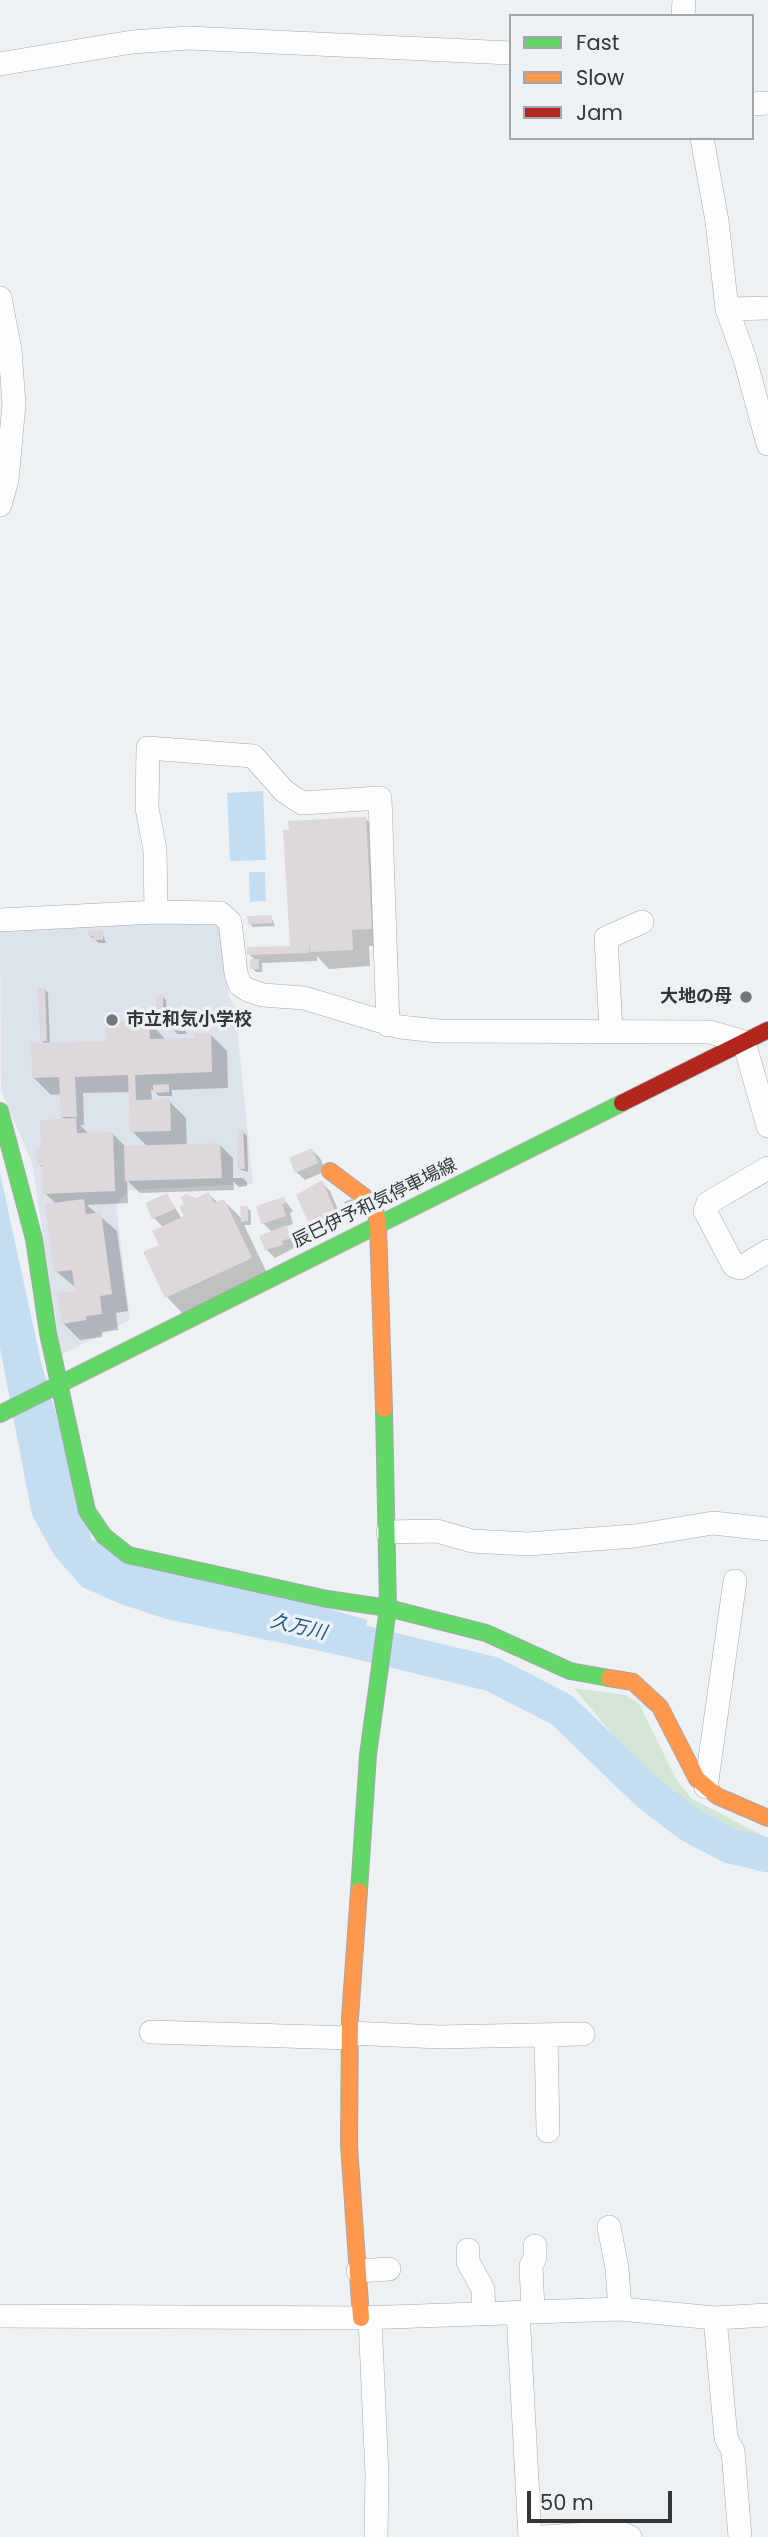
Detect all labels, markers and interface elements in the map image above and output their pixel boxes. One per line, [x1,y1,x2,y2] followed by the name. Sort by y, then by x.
[509,14,754,140] legend
[576,28,619,57] text: Fast
[576,63,624,92] text: Slow
[576,98,623,127] text: Jam
[660,986,732,1008] place label: 大地の母
[738,989,754,1005] marker: 大地の母
[126,1009,252,1031] place label: 市立和気小学校
[104,1012,120,1028] marker: 市立和気小学校
[289,1155,461,1253] street label: 辰巳伊予和気停車場線
[268,1610,328,1646] water label: 久万川
[530,2478,675,2522] scale bar
[540,2488,594,2517] text: 50 m

